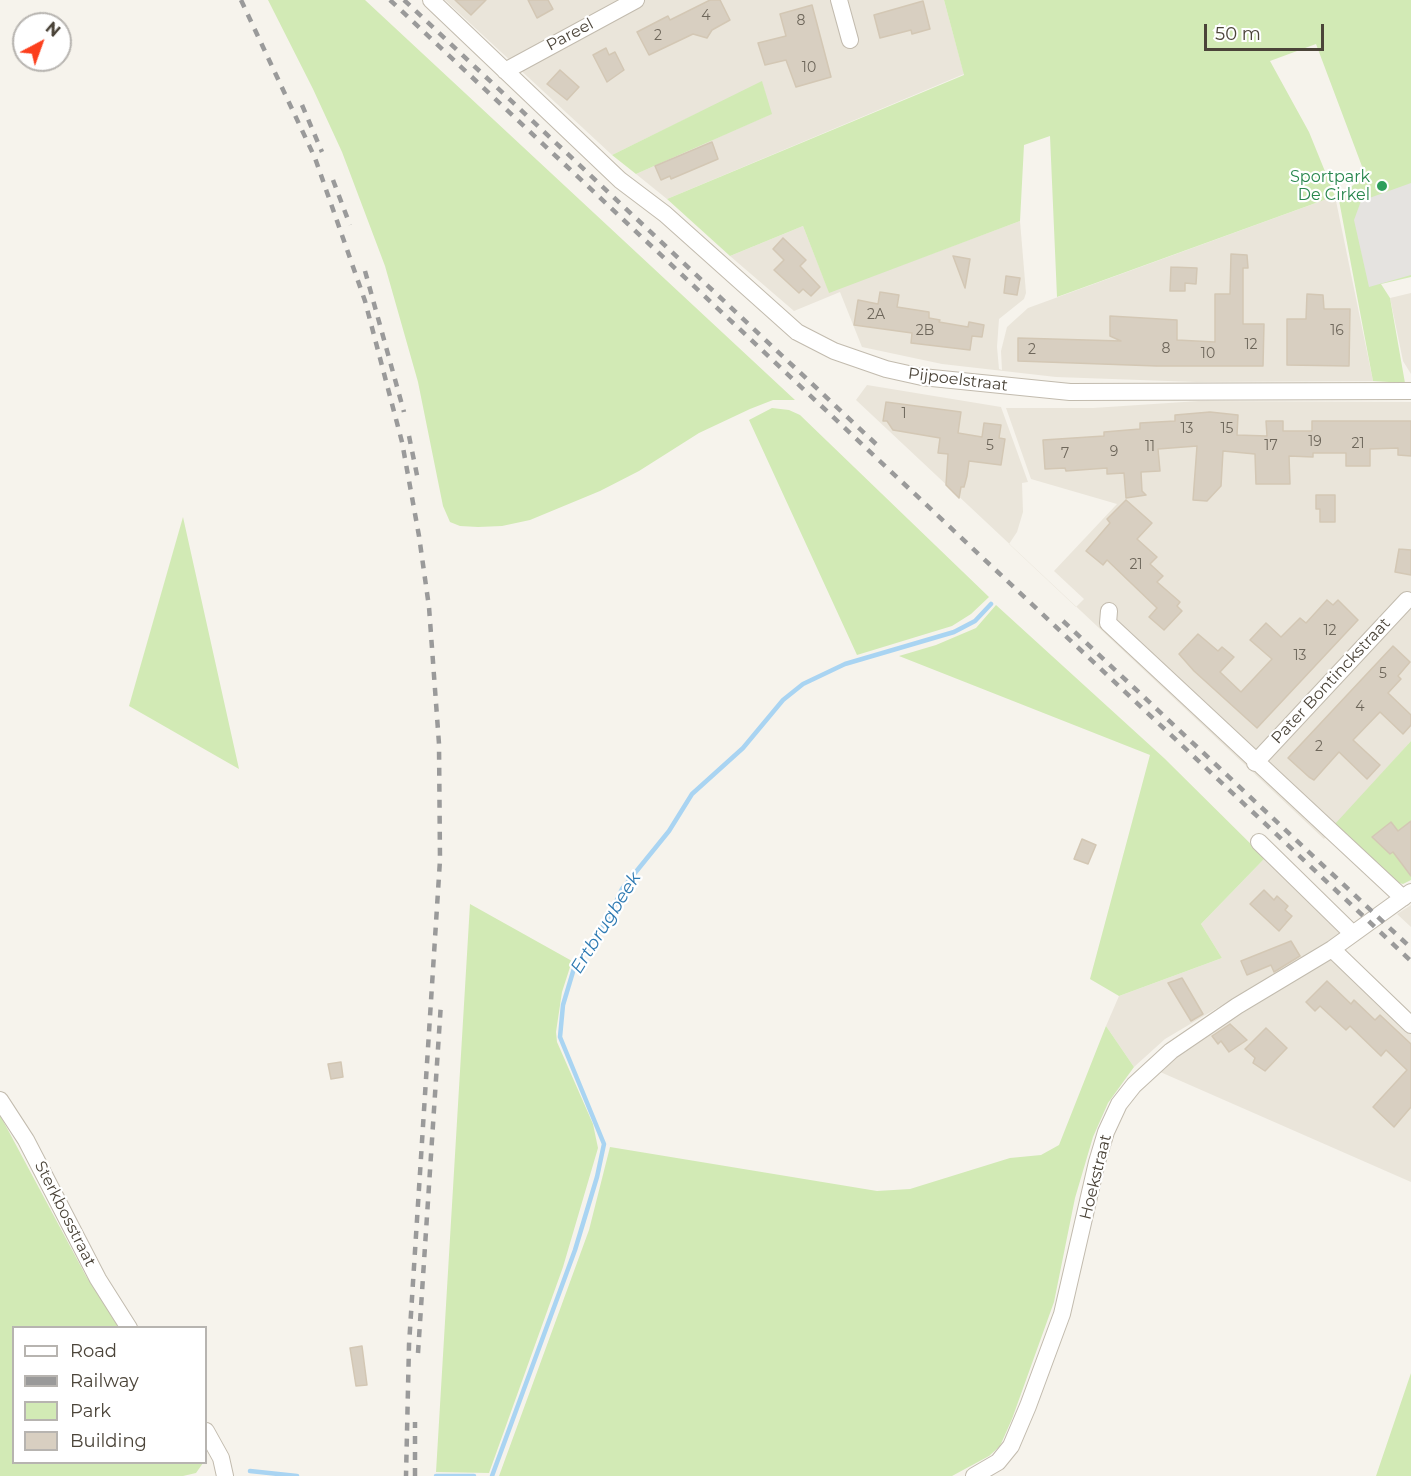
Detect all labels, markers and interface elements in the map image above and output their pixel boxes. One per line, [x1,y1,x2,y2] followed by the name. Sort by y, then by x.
[701,8,711,24] house number: 4
[12,12,72,72] north arrow
[1207,12,1327,50] scale bar
[797,13,805,29] house number: 8
[543,15,597,55] street label: Pareel
[42,18,64,41] text: N
[1215,23,1261,45] text: 50 m
[654,28,662,44] house number: 2
[802,60,816,76] house number: 10
[1290,167,1370,205] place label: Sportpark De Cirkel
[1375,179,1389,193] marker: Sportpark De Cirkel
[867,307,885,323] house number: 2A
[916,323,934,339] house number: 2B
[1330,323,1344,339] house number: 16
[1244,337,1258,353] house number: 12
[1162,341,1170,357] house number: 8
[1028,342,1036,358] house number: 2
[1201,346,1215,362] house number: 10
[907,364,1009,396] street label: Pijpoelstraat
[901,406,907,422] house number: 1
[1181,421,1193,437] house number: 13
[1221,421,1233,437] house number: 15
[1308,434,1322,450] house number: 19
[1351,436,1365,452] house number: 21
[986,438,994,454] house number: 5
[1264,438,1278,454] house number: 17
[1145,439,1155,455] house number: 11
[1110,444,1118,460] house number: 9
[1061,446,1069,462] house number: 7
[1129,557,1143,573] house number: 21
[1268,614,1394,748] street label: Pater Bontinckstraat
[1323,623,1337,639] house number: 12
[1294,648,1306,664] house number: 13
[1379,666,1387,682] house number: 5
[1355,699,1365,715] house number: 4
[1315,739,1323,755] house number: 2
[566,868,646,978] water label: Ertbrugbeek
[1076,1132,1116,1222] street label: Hoekstraat
[30,1158,100,1270] street label: Sterkbosstraat
[12,1326,207,1464] legend
[70,1340,117,1362] text: Road
[70,1370,139,1392] text: Railway
[70,1400,111,1422] text: Park
[70,1430,147,1452] text: Building

